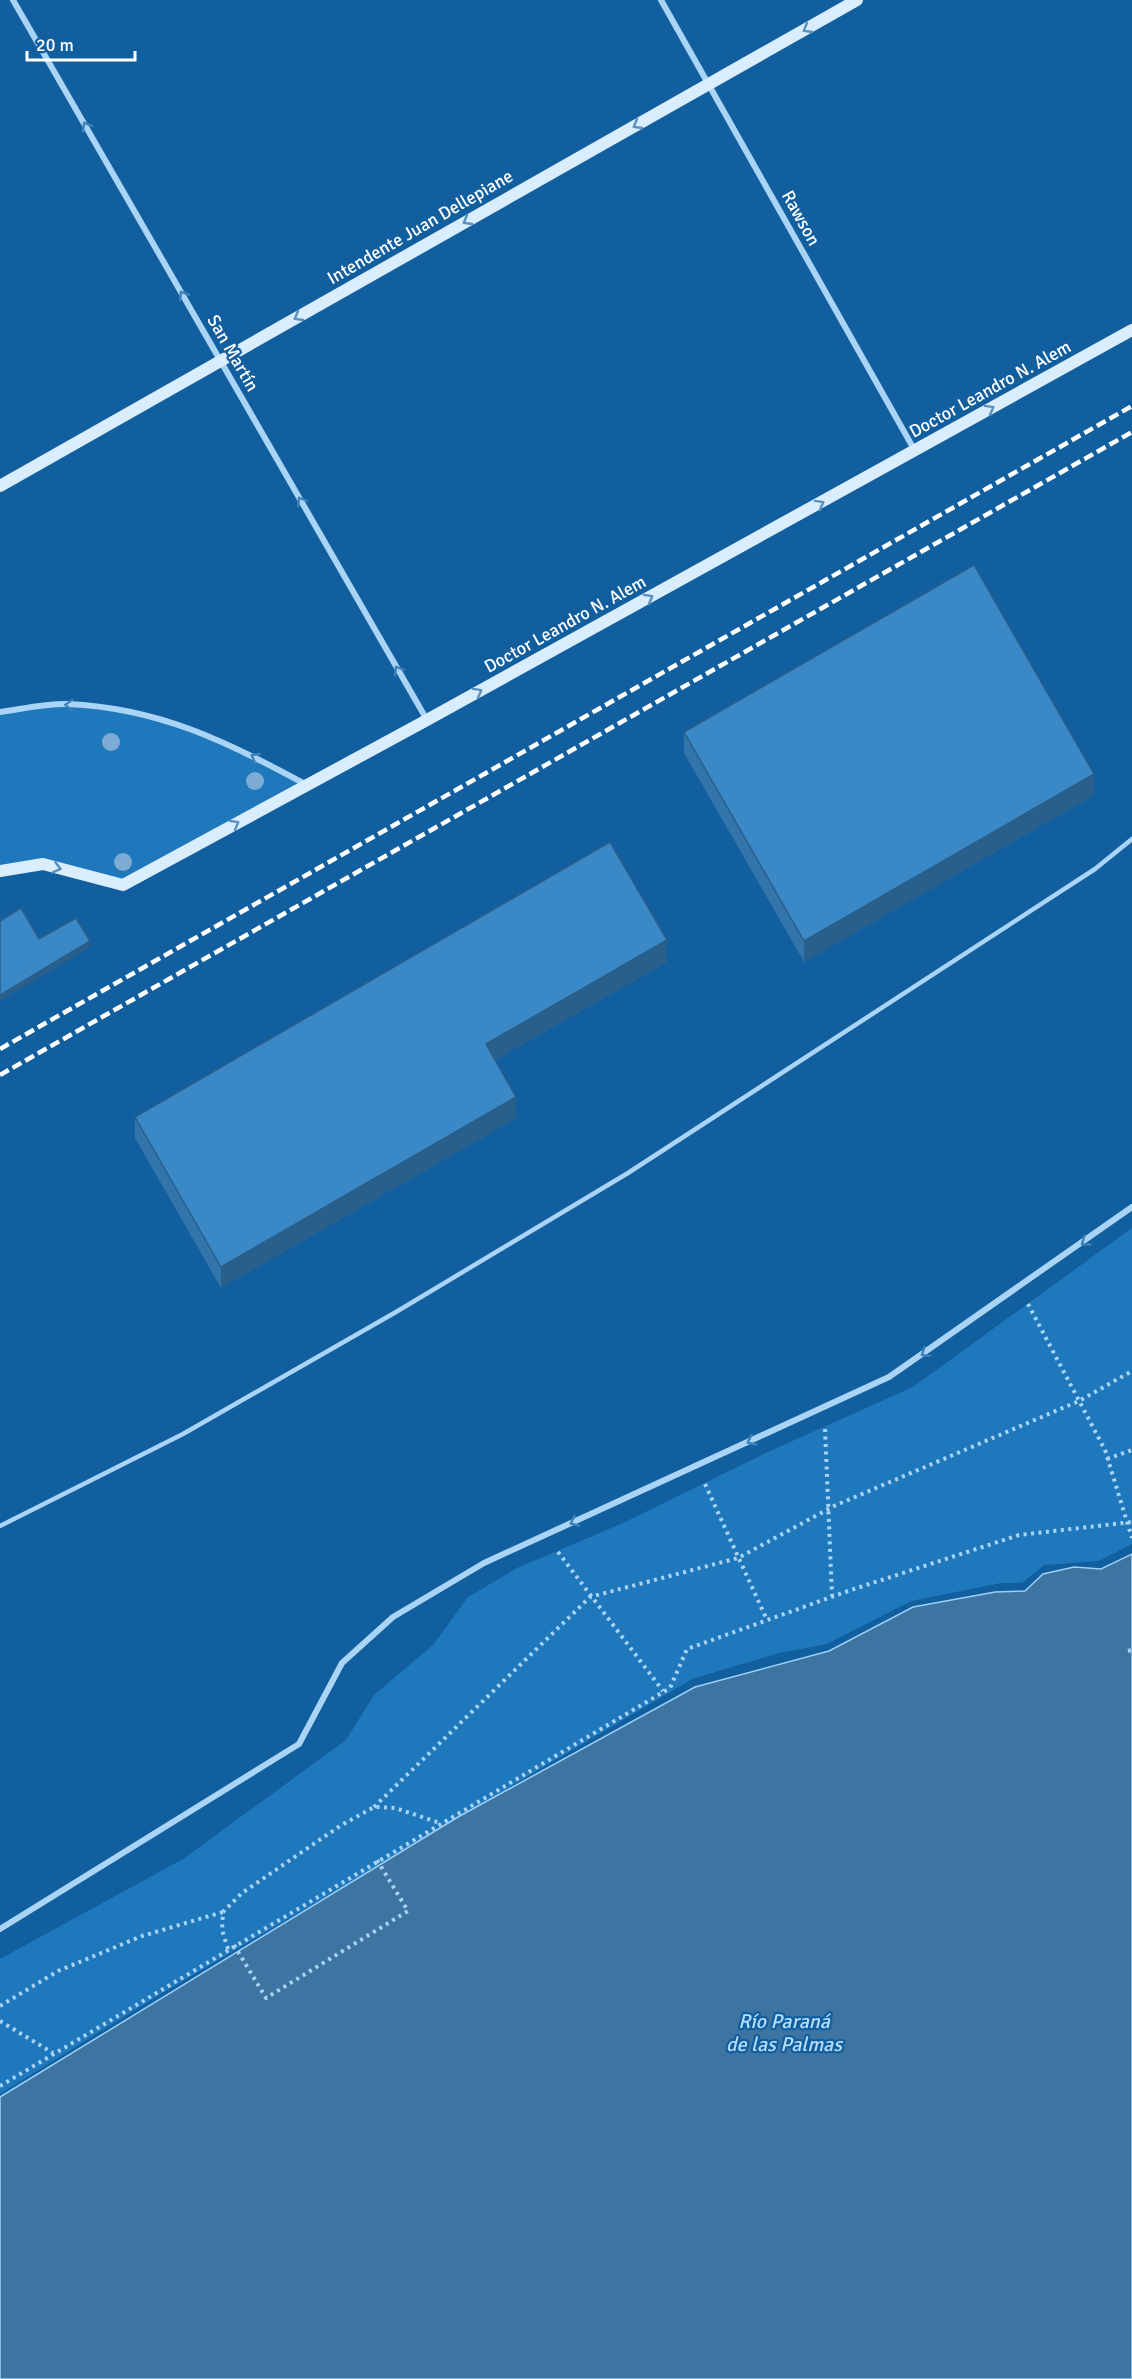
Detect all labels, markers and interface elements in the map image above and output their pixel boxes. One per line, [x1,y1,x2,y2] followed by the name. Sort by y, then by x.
[802,22,813,33] one-way arrow
[27,24,135,62] scale bar
[36,34,74,56] text: 20 m
[633,118,643,129] one-way arrow
[81,122,93,132] one-way arrow
[323,165,517,289] street label: Intendente Juan Dellepiane
[777,187,825,249] street label: Rawson
[463,214,473,225] one-way arrow
[178,291,190,301] one-way arrow
[294,310,304,322] one-way arrow
[202,311,264,395] street label: San Martín
[905,335,1075,443] street label: Doctor Leandro N. Alem
[984,405,995,417] one-way arrow
[297,497,308,507] one-way arrow
[814,500,824,511] one-way arrow
[480,570,650,678] street label: Doctor Leandro N. Alem
[643,594,653,605] one-way arrow
[394,666,405,676] one-way arrow
[472,688,482,699] one-way arrow
[64,699,73,711] one-way arrow
[250,753,261,764] one-way arrow
[229,820,239,831] one-way arrow
[52,860,62,873] one-way arrow
[1080,1234,1091,1245] one-way arrow
[920,1346,931,1357] one-way arrow
[747,1434,758,1446] one-way arrow
[569,1515,580,1527] one-way arrow
[726,2009,844,2057] water label: Río Paraná de las Palmas

